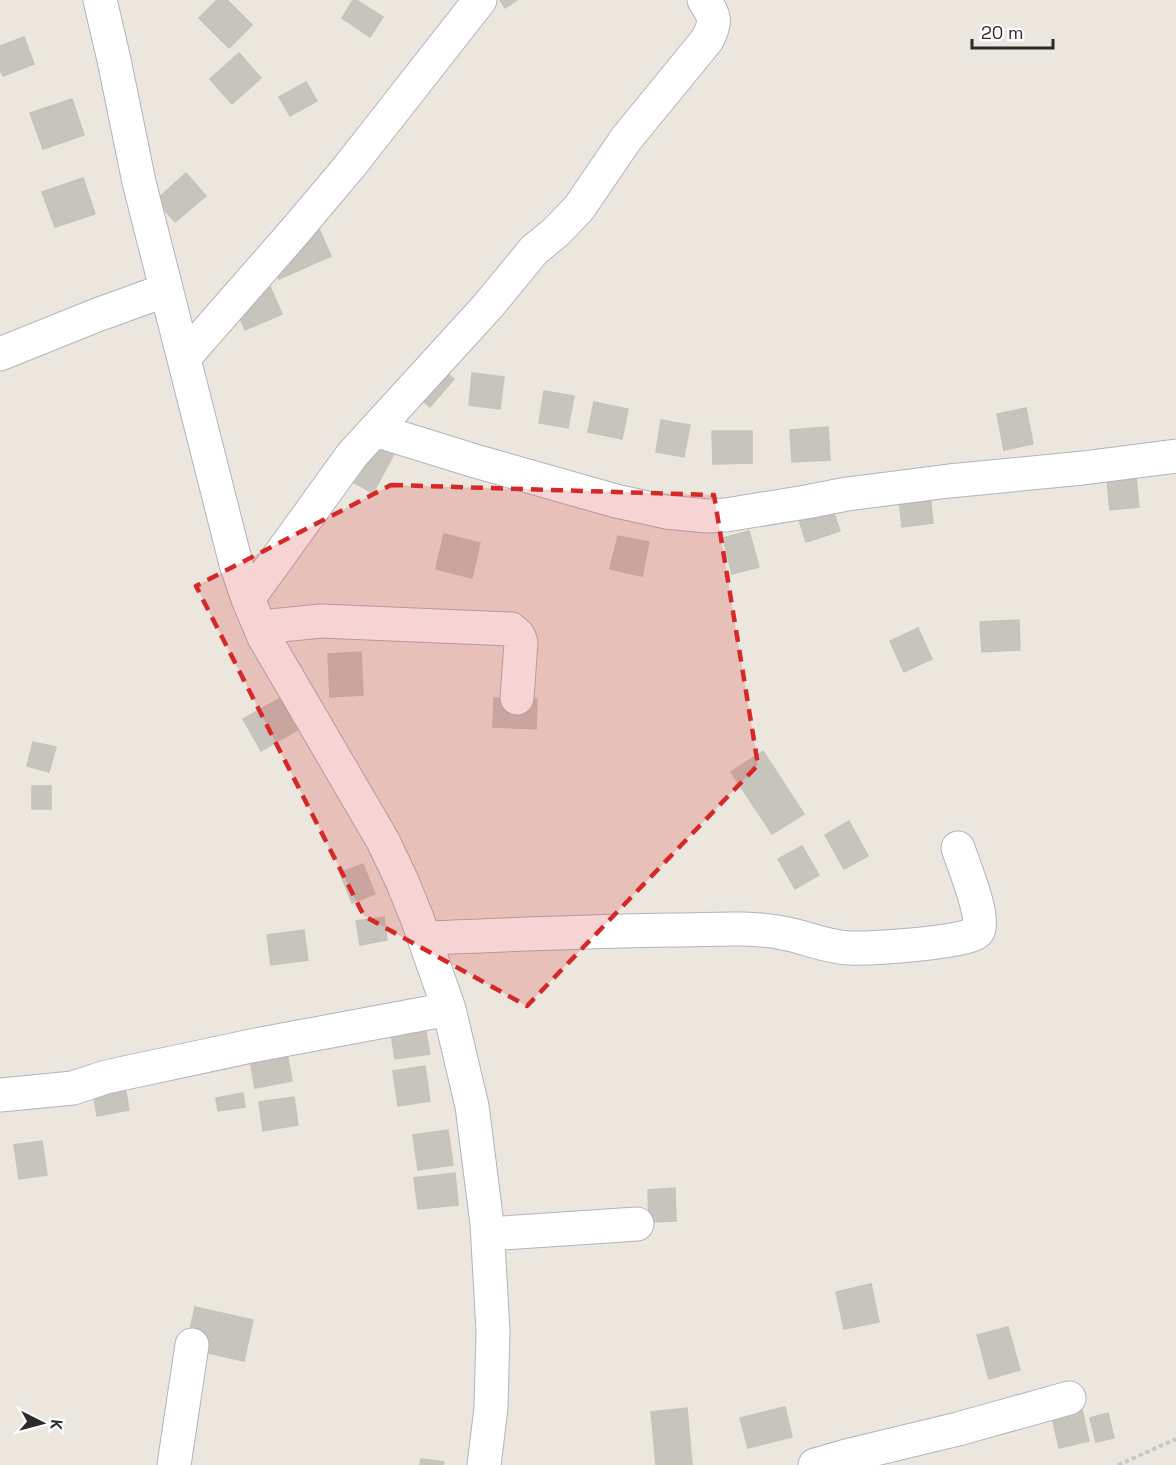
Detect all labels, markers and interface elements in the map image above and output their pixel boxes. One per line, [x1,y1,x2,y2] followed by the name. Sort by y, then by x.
[972,12,1053,50] scale bar
[981,21,1024,44] text: 20 m
[12,1393,72,1453] north arrow
[45,1418,67,1431] text: K

